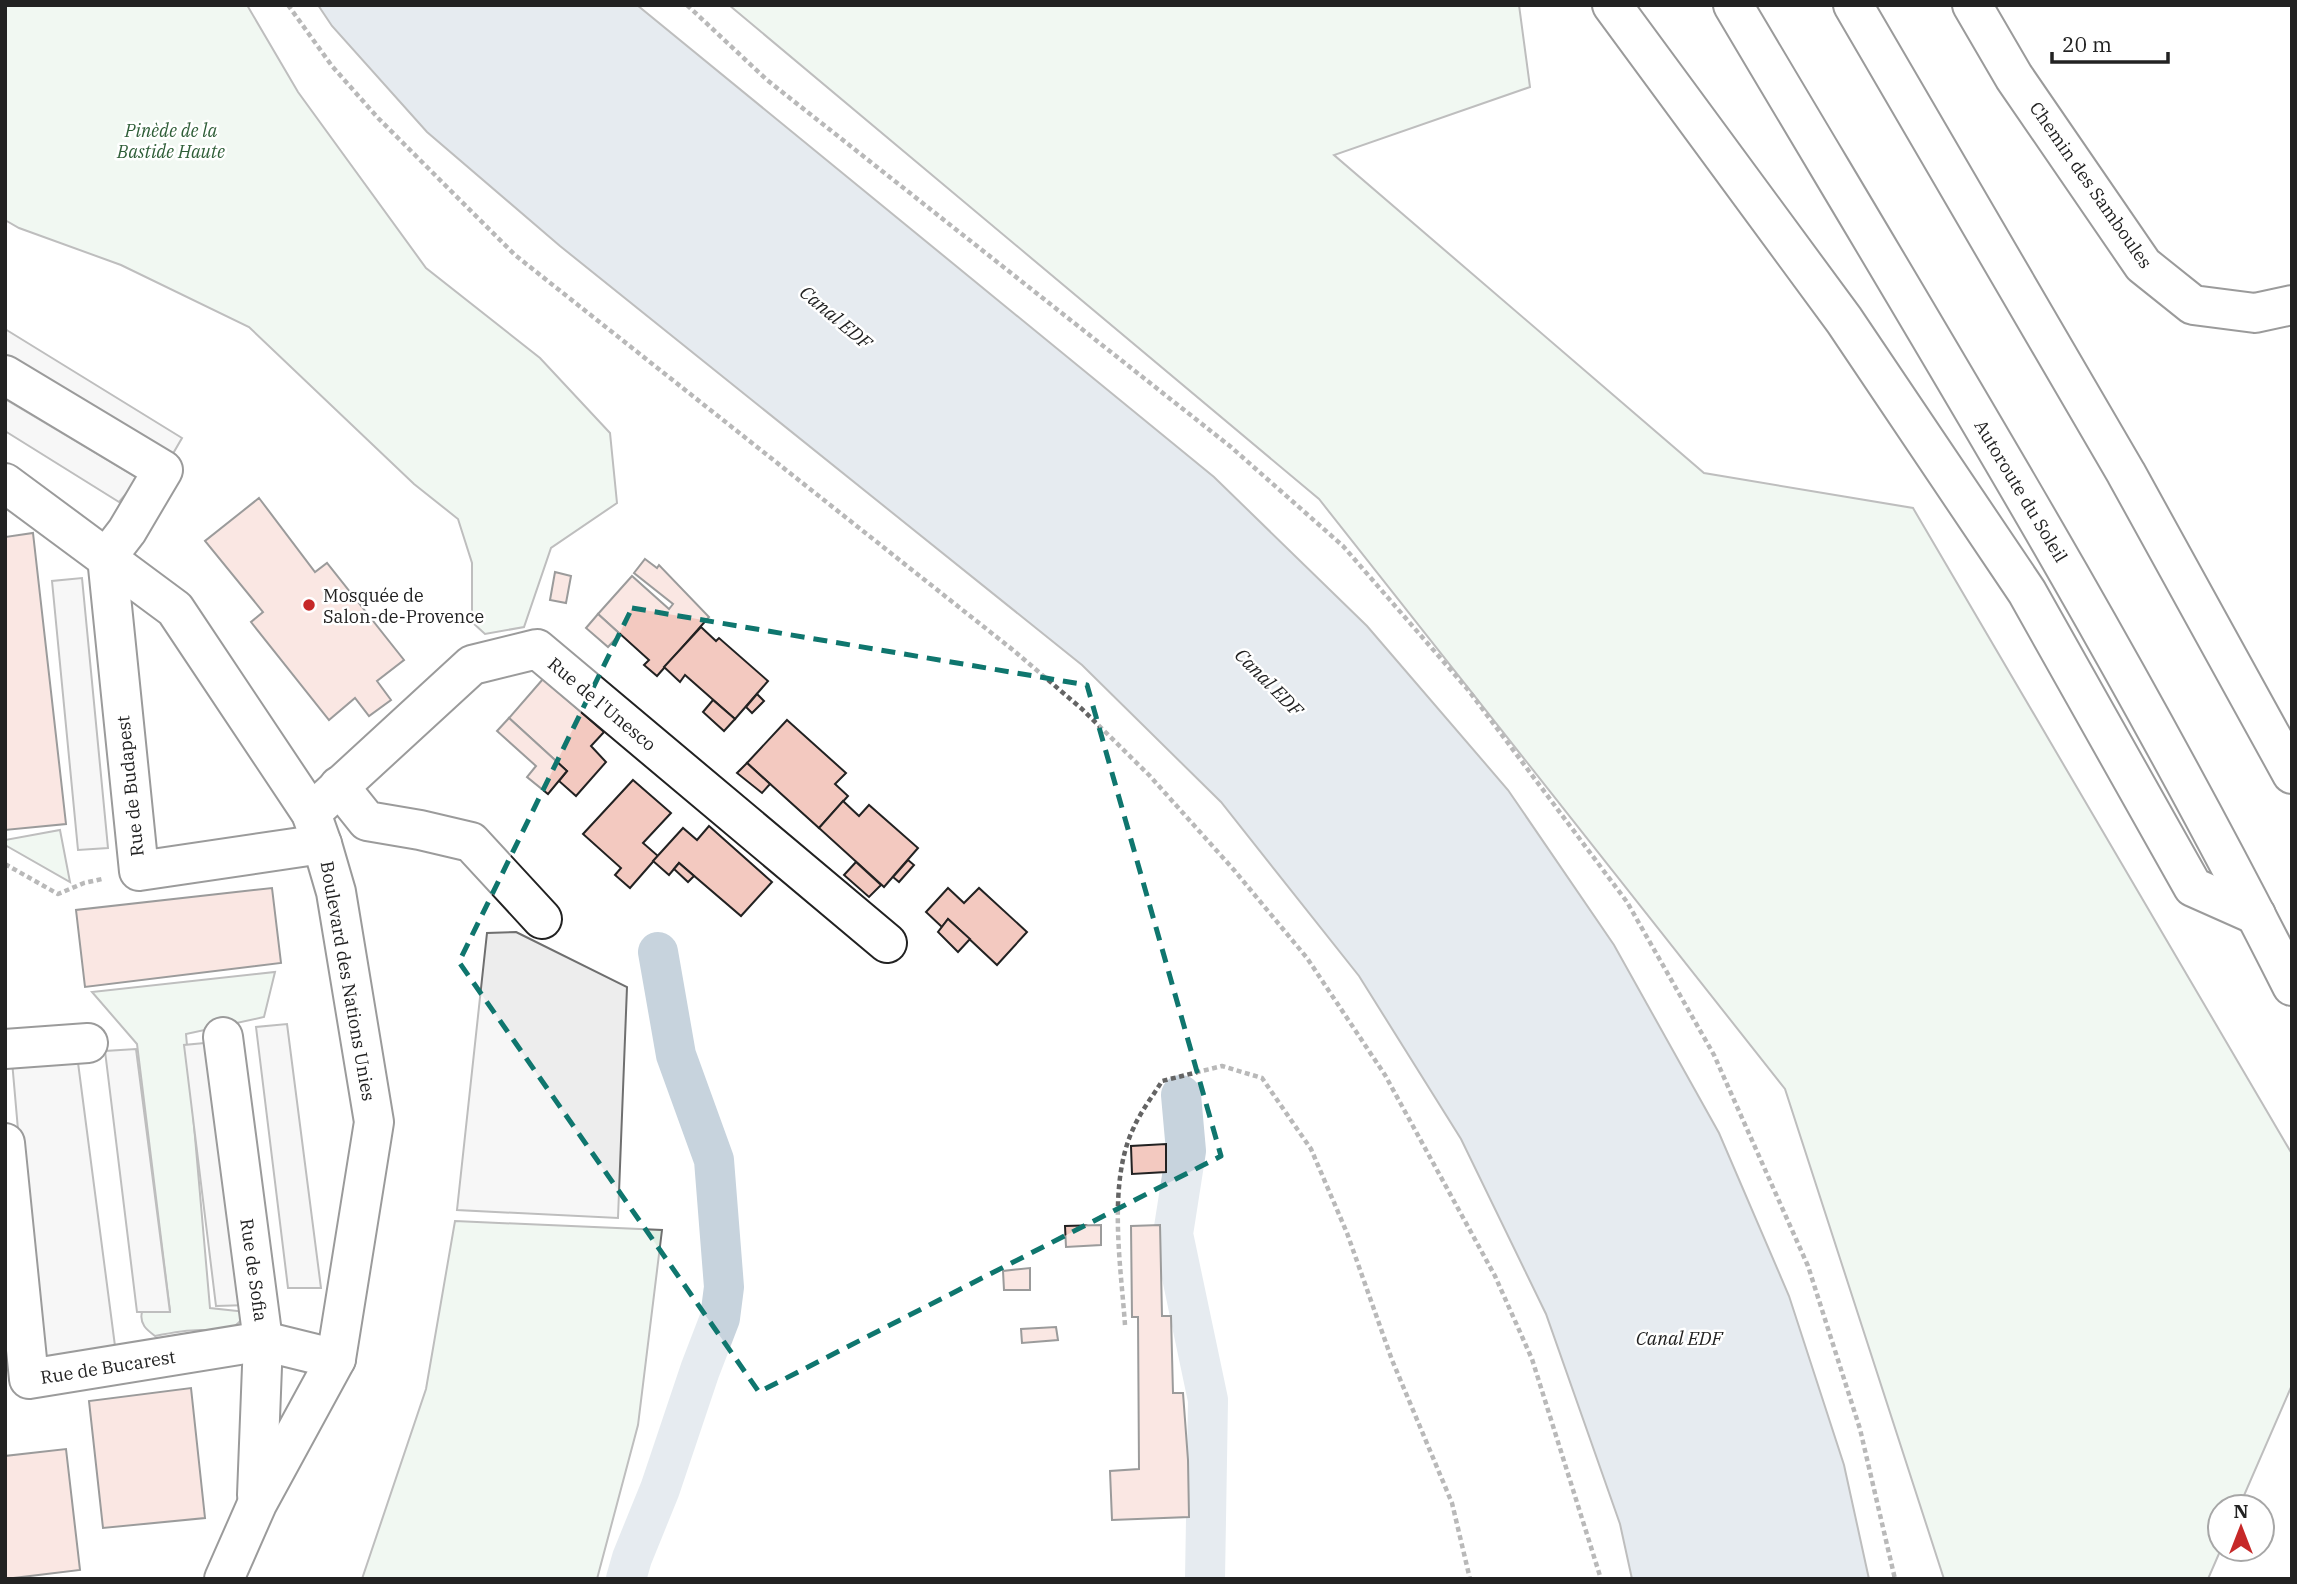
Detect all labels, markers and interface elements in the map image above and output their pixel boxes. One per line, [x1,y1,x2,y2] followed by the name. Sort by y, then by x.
[2052,21,2168,65] scale bar
[2062,30,2112,58] text: 20 m
[2025,97,2157,273] street label: Chemin des Samboules
[116,119,225,163] park label: Pinède de la Bastide Haute
[795,280,879,355] water label: Canal EDF
[1969,416,2073,566] street label: Autoroute du Soleil
[323,584,484,628] place label: Mosquée de Salon-de-Provence
[301,597,317,613] marker: Mosquée de Salon-de-Provence
[1230,643,1310,723] water label: Canal EDF
[543,652,661,756] street label: Rue de l'Unesco
[111,714,149,858] street label: Rue de Budapest
[316,859,380,1103] street label: Boulevard des Nations Unies
[235,1217,273,1323] street label: Rue de Sofia
[1636,1326,1724,1350] water label: Canal EDF
[39,1345,177,1389] street label: Rue de Bucarest
[2206,1493,2276,1563] north arrow
[2233,1499,2249,1523] text: N

